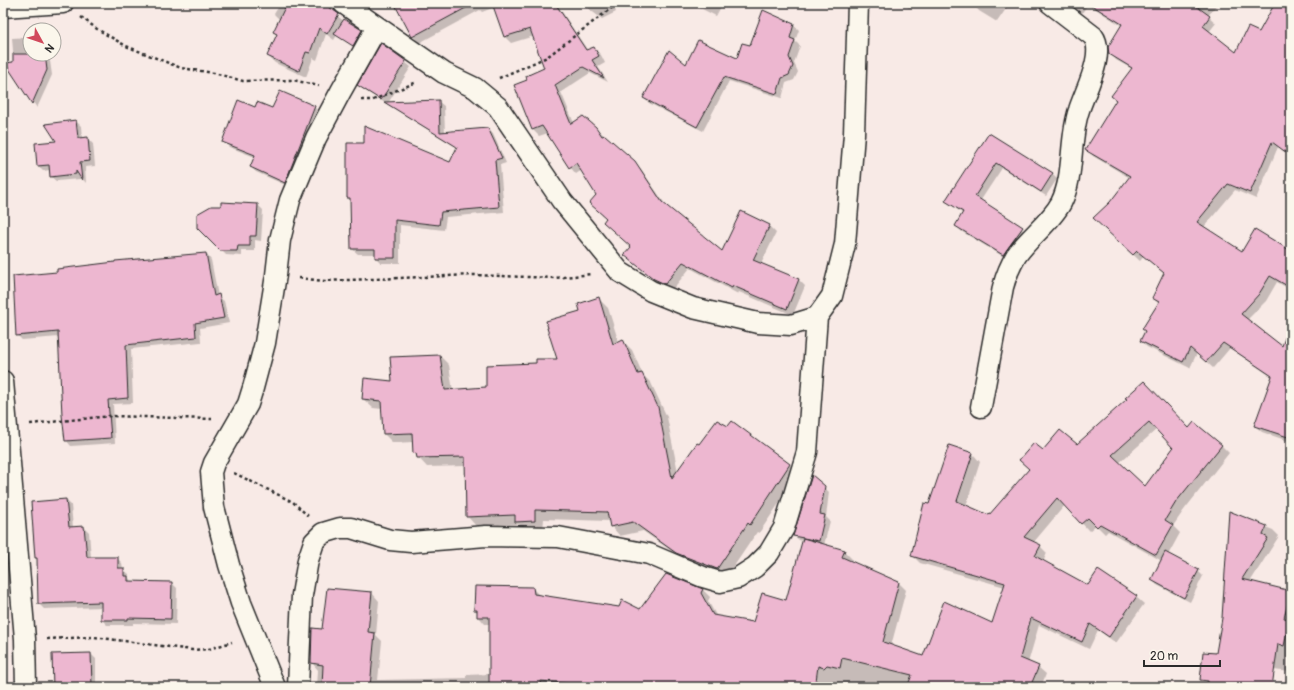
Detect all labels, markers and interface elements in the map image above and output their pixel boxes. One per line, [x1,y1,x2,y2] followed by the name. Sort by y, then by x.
[22,22,62,62] north arrow
[42,41,57,56] text: N
[1144,642,1220,668] scale bar
[1150,649,1179,664] text: 20 m

